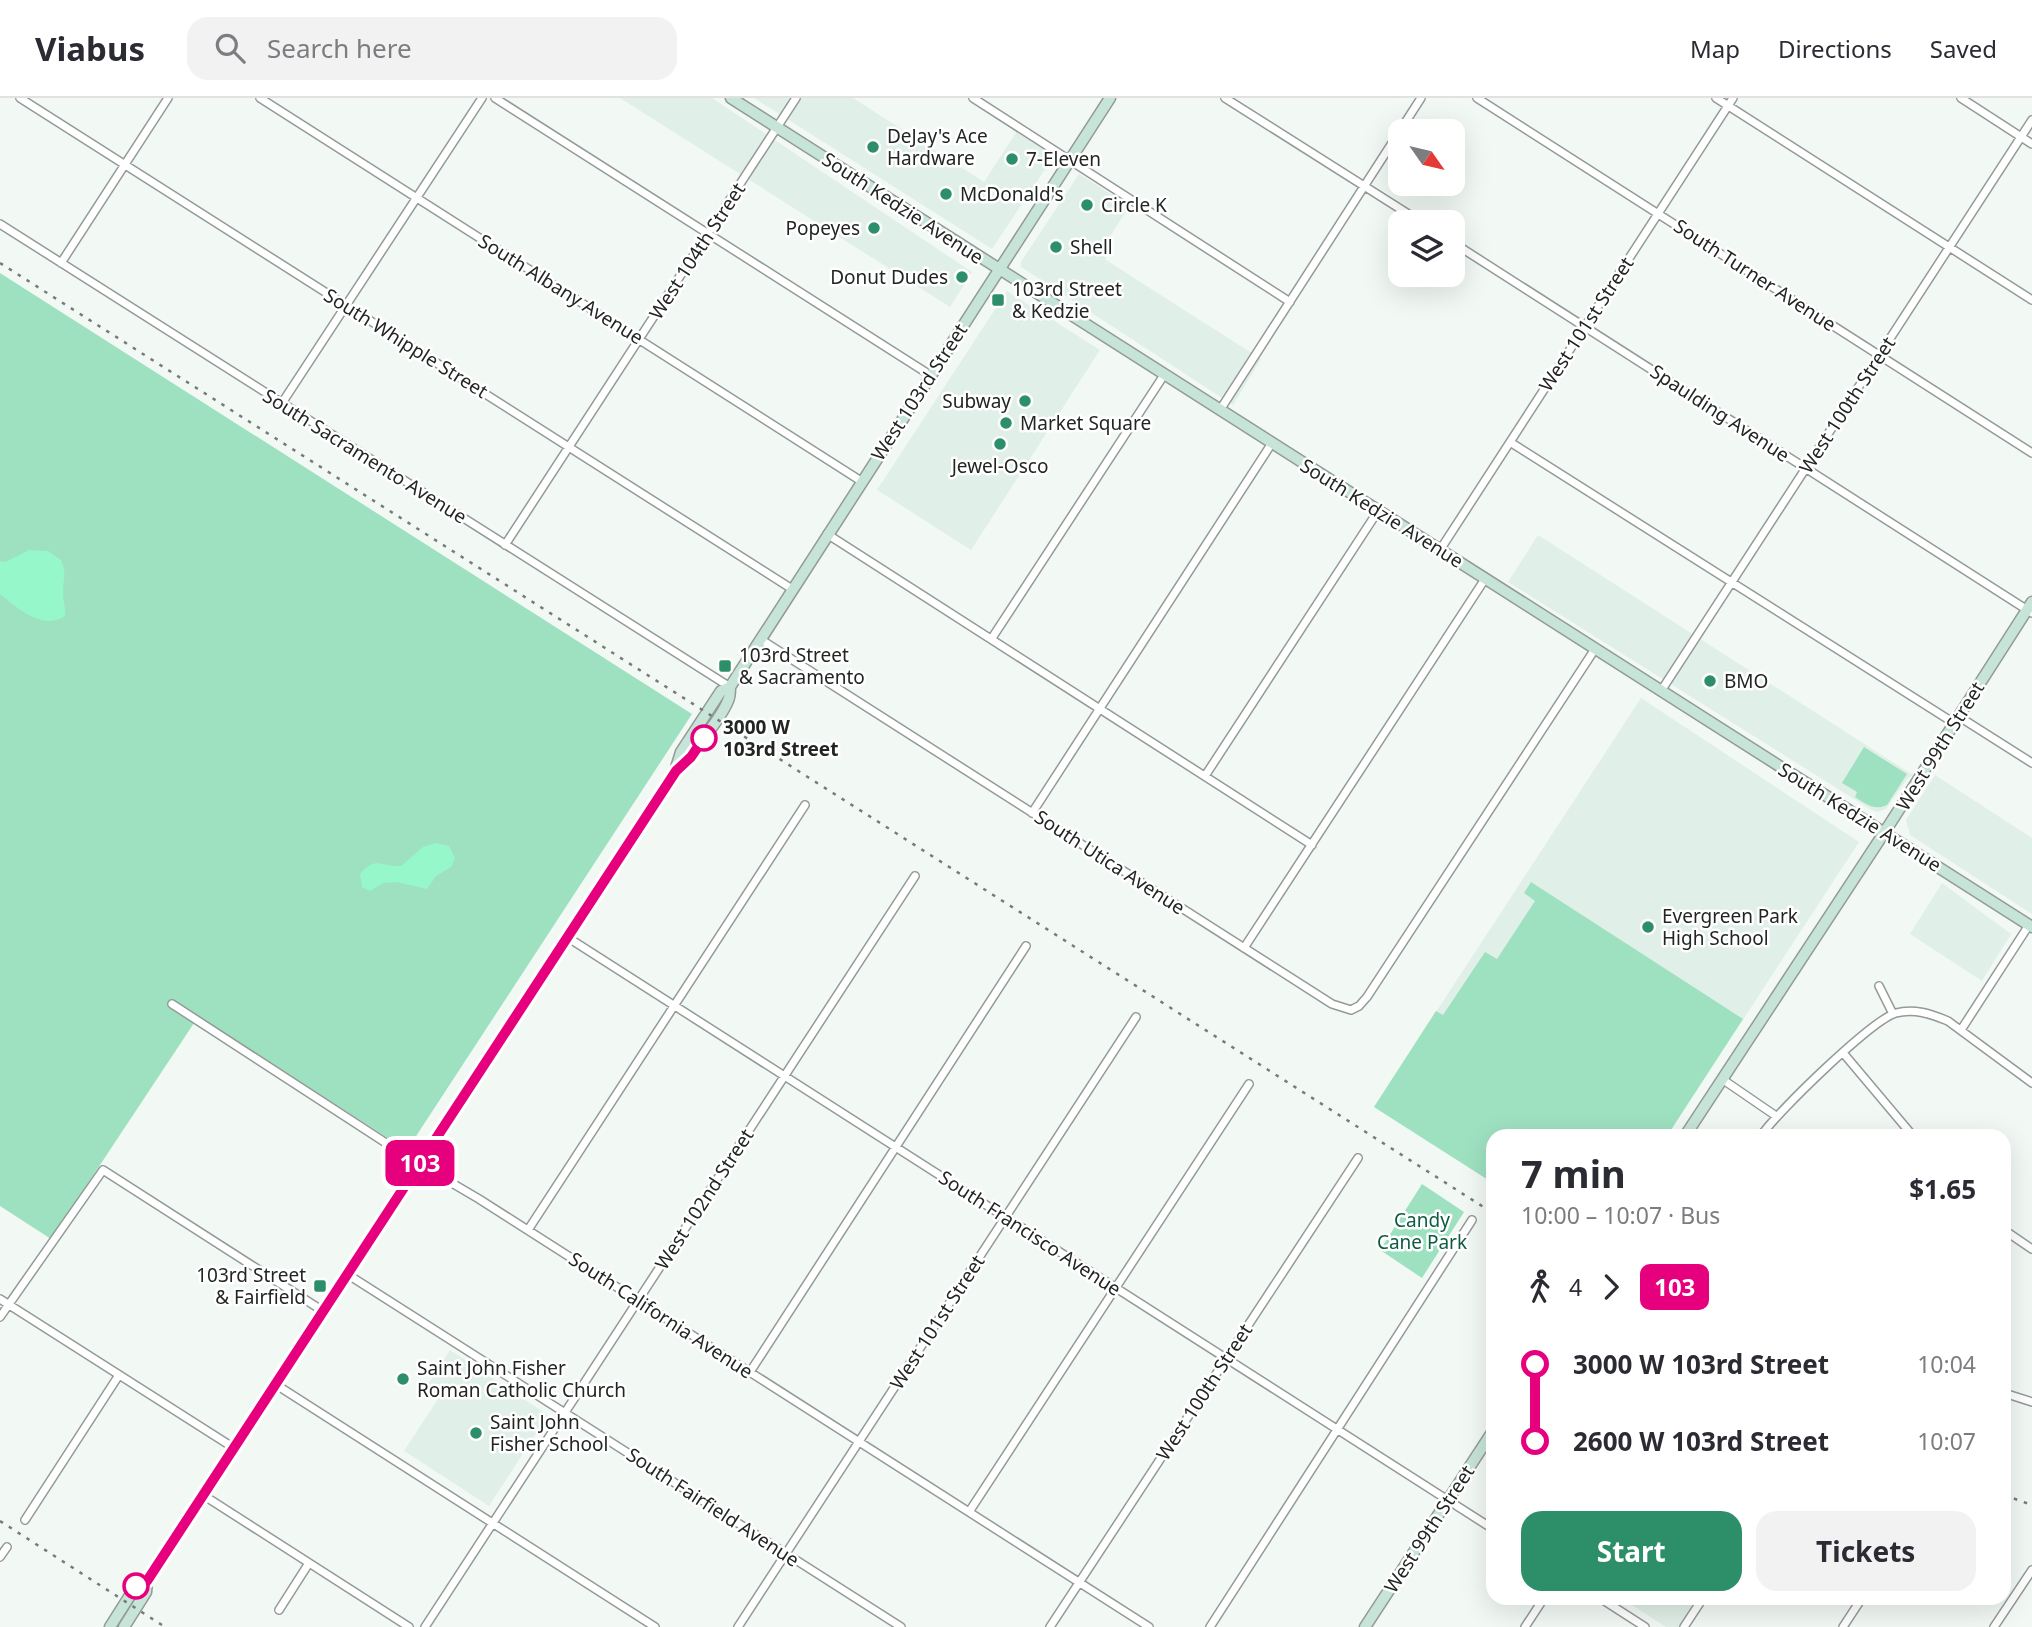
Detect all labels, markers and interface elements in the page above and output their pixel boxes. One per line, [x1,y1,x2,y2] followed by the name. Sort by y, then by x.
[187,17,677,80] search box
[35,26,145,71] text: Viabus
[211,29,249,67] icon: search
[267,30,412,66] text: Search here
[1690,32,1740,65] text: Map
[1778,32,1892,65] text: Directions
[1930,32,1997,65] text: Saved
[1388,119,1465,196] north arrow
[1388,119,1465,287] map controls
[887,123,988,171] place label: DeJay's Ace Hardware
[865,139,881,155] marker: DeJay's Ace Hardware
[817,146,989,270] street label: South Kedzie Avenue
[1026,146,1101,172] place label: 7-Eleven
[1004,151,1020,167] marker: 7-Eleven
[643,178,751,324] street label: West 104th Street
[960,181,1064,207] place label: McDonald's
[938,186,954,202] marker: McDonald's
[1101,192,1167,218] place label: Circle K
[1079,197,1095,213] marker: Circle K
[1388,210,1465,287] button: layers
[1669,213,1841,337] street label: South Turner Avenue
[785,215,860,241] place label: Popeyes
[866,220,882,236] marker: Popeyes
[474,228,648,350] street label: South Albany Avenue
[1070,234,1113,260] place label: Shell
[1048,239,1064,255] marker: Shell
[1533,252,1639,396] street label: West 101st Street
[830,264,948,290] place label: Donut Dudes
[954,269,970,285] marker: Donut Dudes
[1012,276,1122,324] place label: 103rd Street & Kedzie
[319,282,493,404] street label: South Whipple Street
[990,292,1006,308] marker: 103rd Street & Kedzie
[865,318,973,466] street label: West 103rd Street
[1793,332,1901,478] street label: West 100th Street
[1645,358,1795,468] street label: Spaulding Avenue
[258,383,472,529] street label: South Sacramento Avenue
[942,388,1011,414] place label: Subway
[1017,393,1033,409] marker: Subway
[1020,410,1151,436] place label: Market Square
[998,415,1014,431] marker: Market Square
[992,436,1008,452] marker: Jewel-Osco
[1296,452,1468,574] street label: South Kedzie Avenue
[950,453,1048,479] place label: Jewel-Osco
[739,642,865,690] place label: 103rd Street & Sacramento
[717,658,733,674] marker: 103rd Street & Sacramento
[1724,668,1768,694] place label: BMO
[1702,673,1718,689] marker: BMO
[1890,677,1990,815] street label: West 99th Street
[723,714,838,762] place label: 3000 W 103rd Street
[691,725,717,751] marker: 3000 W 103rd Street
[1774,756,1946,878] street label: South Kedzie Avenue
[1030,804,1190,920] street label: South Utica Avenue
[1662,903,1798,951] place label: Evergreen Park High School
[1640,919,1656,935] marker: Evergreen Park High School
[649,1123,759,1274] street label: West 102nd Street
[380,1140,460,1186] line badge: 103
[399,1146,441,1179] text: 103
[1521,1147,1626,1199] text: 7 min
[934,1164,1126,1302] street label: South Francisco Avenue
[1909,1171,1976,1207] text: $1.65
[1521,1199,1720,1231] text: 10:00 – 10:07 · Bus
[1377,1207,1467,1255] park label: Candy Cane Park
[564,1246,758,1384] street label: South California Avenue
[884,1250,990,1394] street label: West 101st Street
[196,1262,306,1310] place label: 103rd Street & Fairfield
[1521,1268,1559,1306] icon: walk
[1592,1268,1630,1306] icon: forward
[1654,1270,1695,1303] text: 103
[1569,1271,1582,1303] text: 4
[312,1278,328,1294] marker: 103rd Street & Fairfield
[1150,1319,1258,1465] street label: West 100th Street
[1573,1346,1829,1382] text: 3000 W 103rd Street
[1917,1348,1976,1380] text: 10:04
[417,1355,626,1403] place label: Saint John Fisher Roman Catholic Church
[395,1371,411,1387] marker: Saint John Fisher Roman Catholic Church
[490,1409,608,1457] place label: Saint John Fisher School
[1573,1423,1829,1459] text: 2600 W 103rd Street
[468,1425,484,1441] marker: Saint John Fisher School
[1917,1425,1976,1457] text: 10:07
[622,1441,804,1573] street label: South Fairfield Avenue
[1378,1460,1480,1598] street label: West 99th Street
[1521,1511,1742,1591] button: Start
[1756,1511,1976,1591] button: Tickets
[123,1573,149,1599] unlabelled marker

